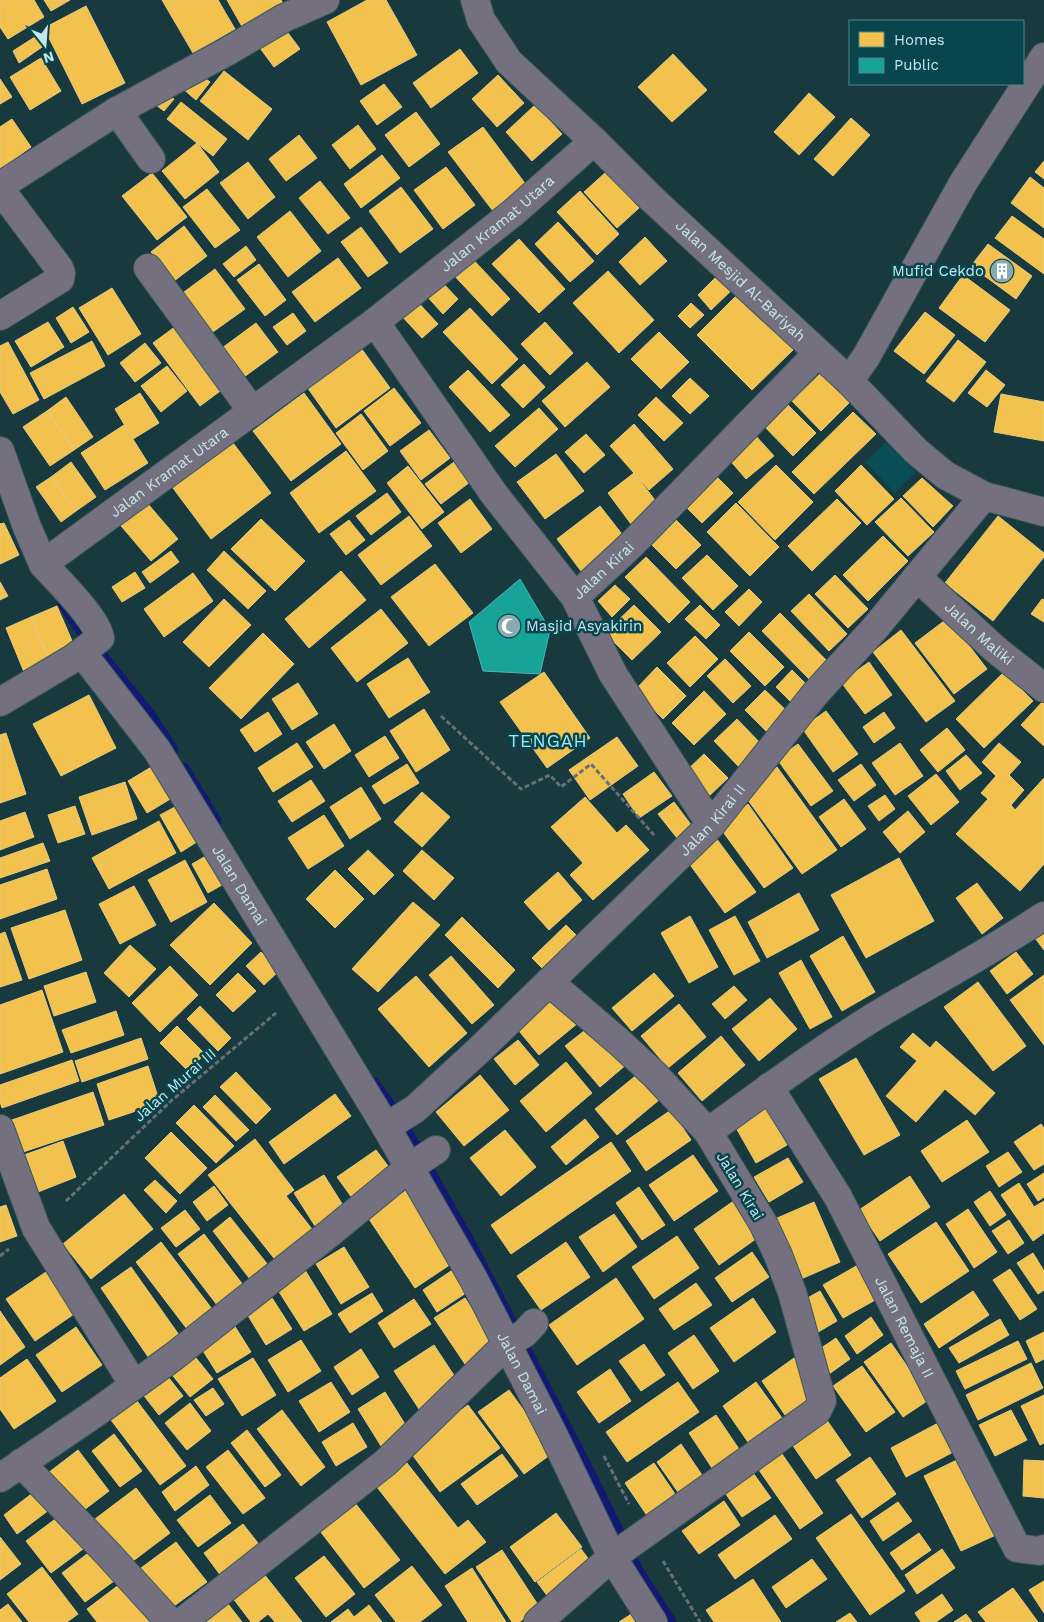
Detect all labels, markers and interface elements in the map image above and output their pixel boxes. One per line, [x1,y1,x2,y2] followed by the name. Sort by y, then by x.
[20,20,70,70] north arrow
[849,20,1024,85] legend
[894,31,945,49] text: Homes
[42,48,56,67] text: N
[894,56,939,74] text: Public
[437,171,558,276] street label: Jalan Kramat Utara
[672,216,809,345] street label: Jalan Mesjid Al-Bariyah
[989,258,1015,284] building icon: Mufid Cekdo
[892,262,984,280] place label: Mufid Cekdo
[106,423,232,521] street label: Jalan Kramat Utara
[569,538,638,603] street label: Jalan Kirai
[941,598,1017,669] street label: Jalan Maliki
[496,613,522,639] mosque icon: Masjid Asyakirin
[526,617,642,635] place label: Masjid Asyakirin
[508,730,588,751] district label: TENGAH
[676,780,749,860] street label: Jalan Kirai II
[208,842,270,929] street label: Jalan Damai
[130,1044,220,1126] street label: Jalan Murai III
[713,1149,767,1223] street label: Jalan Kirai
[871,1273,938,1381] street label: Jalan Remaja II
[493,1329,550,1418] street label: Jalan Damai

